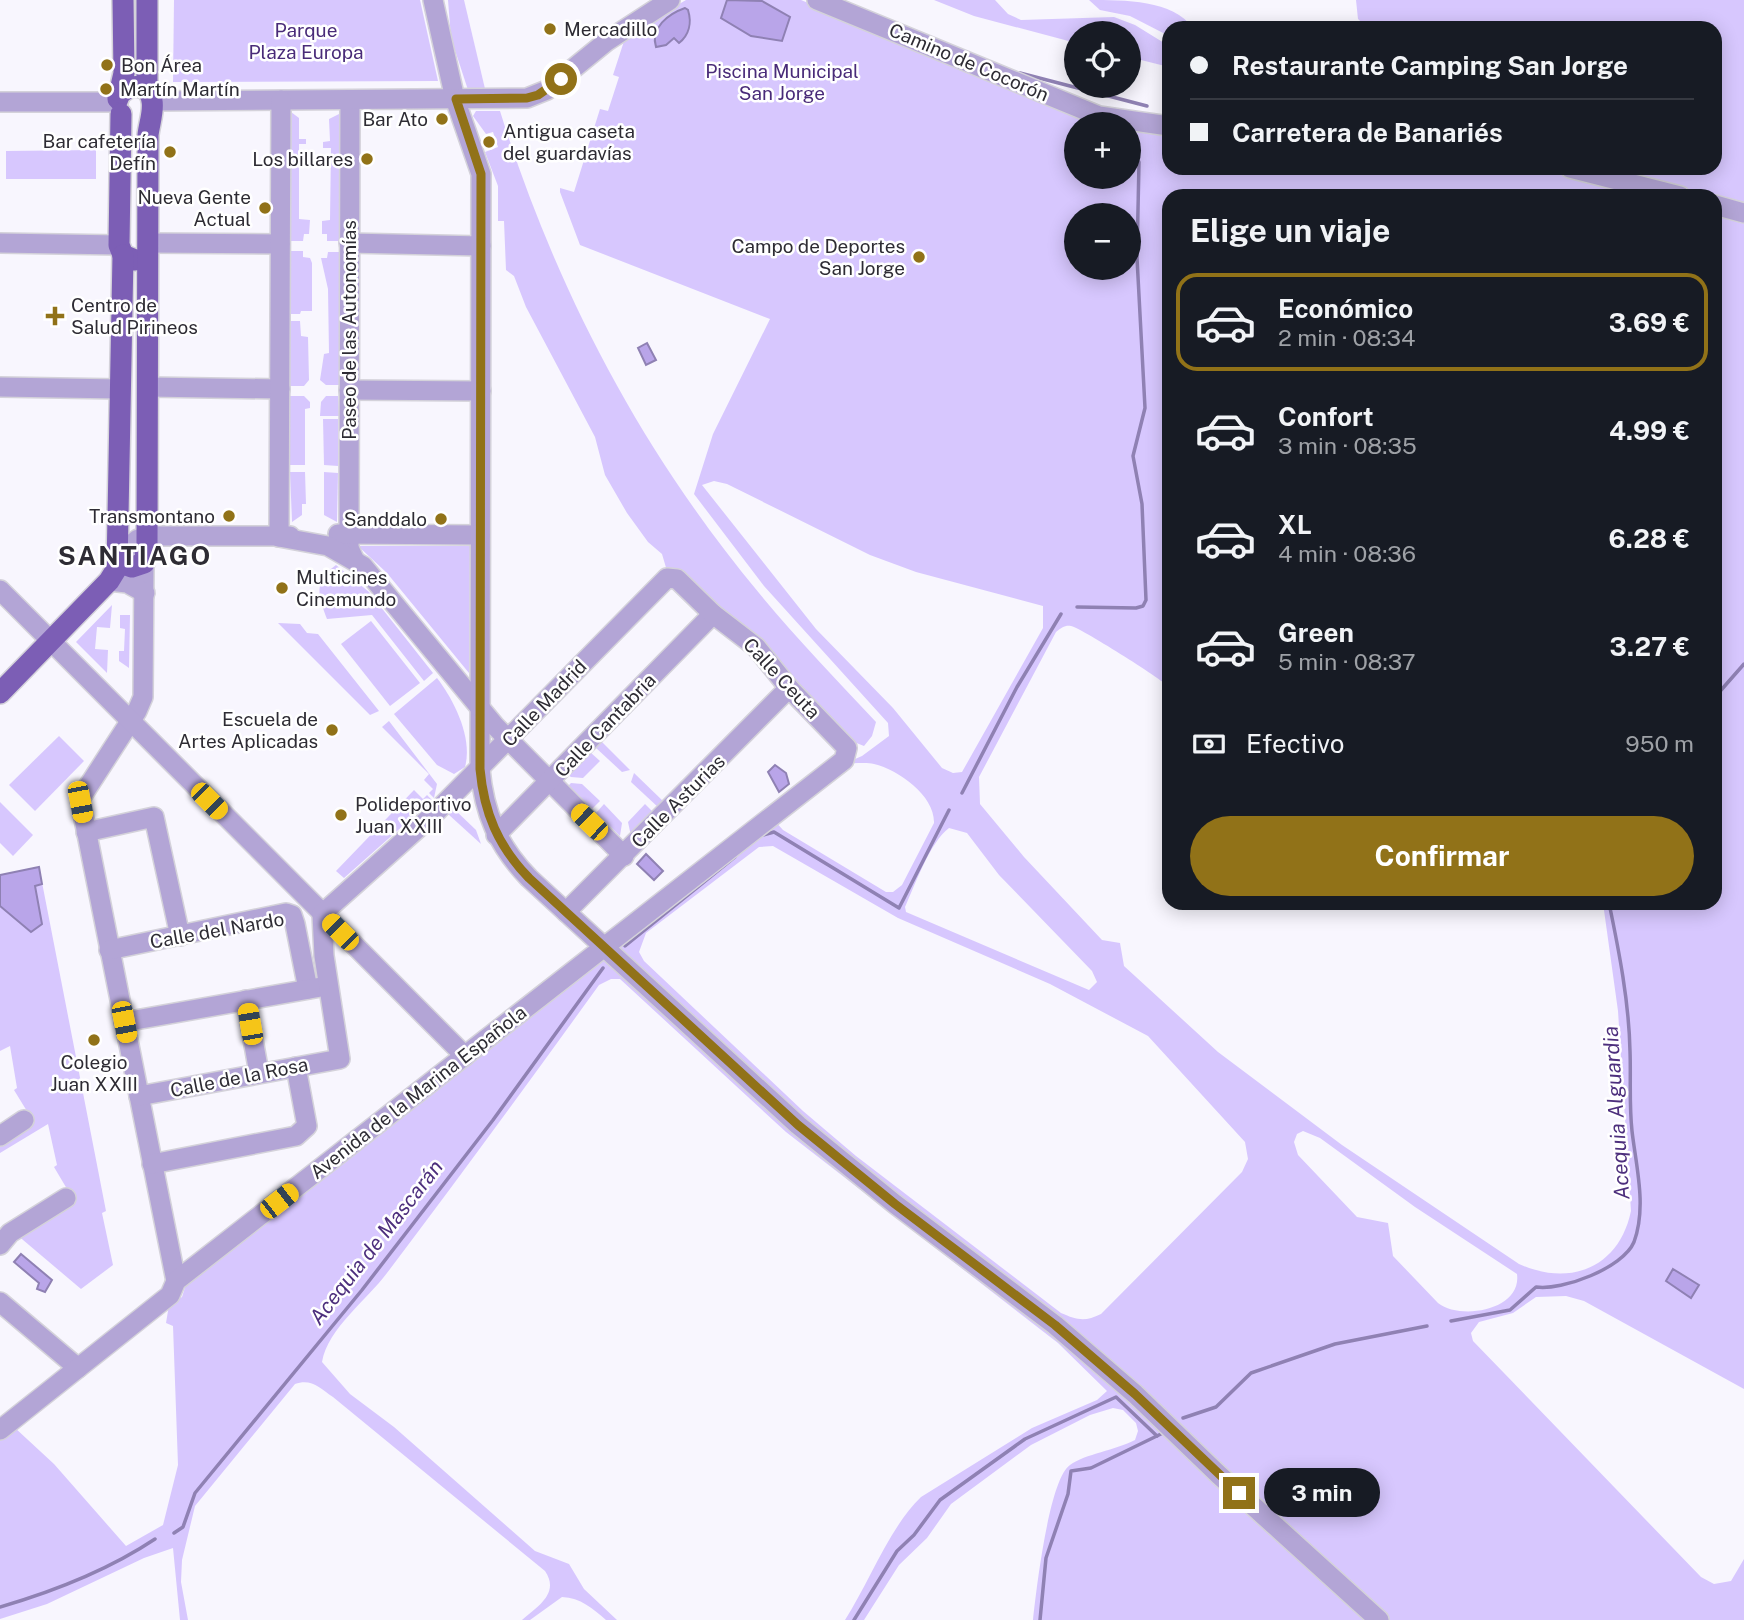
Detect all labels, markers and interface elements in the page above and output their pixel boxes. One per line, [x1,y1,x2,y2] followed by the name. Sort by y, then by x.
[564,18,657,40] place label: Mercadillo
[886,18,1052,106] street label: Camino de Cocorón
[248,19,364,63] park label: Parque Plaza Europa
[542,21,558,37] marker: Mercadillo
[1064,21,1141,280] map controls
[1064,21,1141,98] button: locate
[1232,50,1628,81] text: Restaurante Camping San Jorge
[121,54,202,76] place label: Bon Área
[99,57,115,73] marker: Bon Área
[705,60,859,104] park label: Piscina Municipal San Jorge
[545,63,577,95] route start
[120,78,240,100] place label: Martín Martín
[98,81,114,97] marker: Martín Martín
[362,108,428,130] place label: Bar Ato
[434,111,450,127] marker: Bar Ato
[1064,112,1141,189] button: +
[1232,117,1503,148] text: Carretera de Banariés
[503,120,635,164] place label: Antigua caseta del guardavías
[42,130,156,174] place label: Bar cafetería Defín
[481,134,497,150] marker: Antigua caseta del guardavías
[162,144,178,160] marker: Bar cafetería Defín
[252,148,353,170] place label: Los billares
[359,151,375,167] marker: Los billares
[137,186,251,230] place label: Nueva Gente Actual
[257,200,273,216] marker: Nueva Gente Actual
[1064,203,1141,280] button: −
[1190,212,1390,249] text: Elige un viaje
[338,220,360,440] street label: Paseo de las Autonomías
[732,235,905,279] place label: Campo de Deportes San Jorge
[911,249,927,265] marker: Campo de Deportes San Jorge
[1194,291,1257,354] icon: car
[1278,293,1413,324] text: Económico
[71,294,198,338] place label: Centro de Salud Pirineos
[45,306,65,326] marker: Centro de Salud Pirineos
[1609,307,1690,338] text: 3.69 €
[1278,324,1416,351] text: 2 min · 08:34
[1194,399,1257,462] icon: car
[1278,401,1374,432] text: Confort
[1609,415,1690,446] text: 4.99 €
[1278,432,1417,459] text: 3 min · 08:35
[89,505,215,527] place label: Transmontano
[1194,507,1257,570] icon: car
[221,508,237,524] marker: Transmontano
[344,508,427,530] place label: Sanddalo
[1278,509,1312,540] text: XL
[433,511,449,527] marker: Sanddalo
[1609,523,1690,554] text: 6.28 €
[58,540,212,571] district label: SANTIAGO
[1278,540,1416,567] text: 4 min · 08:36
[296,566,396,610] place label: Multicines Cinemundo
[274,580,290,596] marker: Multicines Cinemundo
[1194,615,1257,678] icon: car
[1278,617,1354,648] text: Green
[1610,631,1690,662] text: 3.27 €
[739,633,825,723] street label: Calle Ceuta
[1278,648,1416,675] text: 5 min · 08:37
[497,655,591,751] street label: Calle Madrid
[550,669,660,781] street label: Calle Cantabria
[178,708,318,752] place label: Escuela de Artes Aplicadas
[324,722,340,738] marker: Escuela de Artes Aplicadas
[1190,725,1228,763] icon: cash
[1246,728,1344,759] text: Efectivo
[1625,730,1694,757] text: 950 m
[627,750,729,852] street label: Calle Asturias
[66,779,95,825] car
[187,779,232,823] car
[355,793,472,837] place label: Polideportivo Juan XXIII
[567,800,612,844] car
[333,807,349,823] marker: Polideportivo Juan XXIII
[1190,816,1694,896] button: Confirmar
[148,907,286,953] street label: Calle del Nardo
[318,910,363,954] car
[110,999,139,1045] car
[237,1001,264,1047] car
[306,1001,530,1183] street label: Avenida de la Marina Española
[1597,1025,1635,1201] water label: Acequia Alguardia
[86,1032,102,1048] marker: Colegio Juan XXIII
[50,1051,138,1095] place label: Colegio Juan XXIII
[168,1053,310,1101] street label: Calle de la Rosa
[304,1155,448,1329] water label: Acequia de Mascarán
[256,1180,303,1222] car
[1264,1468,1379,1518] callout: 3 min
[1223,1477,1255,1509] route end
[1292,1479,1352,1506] text: 3 min

